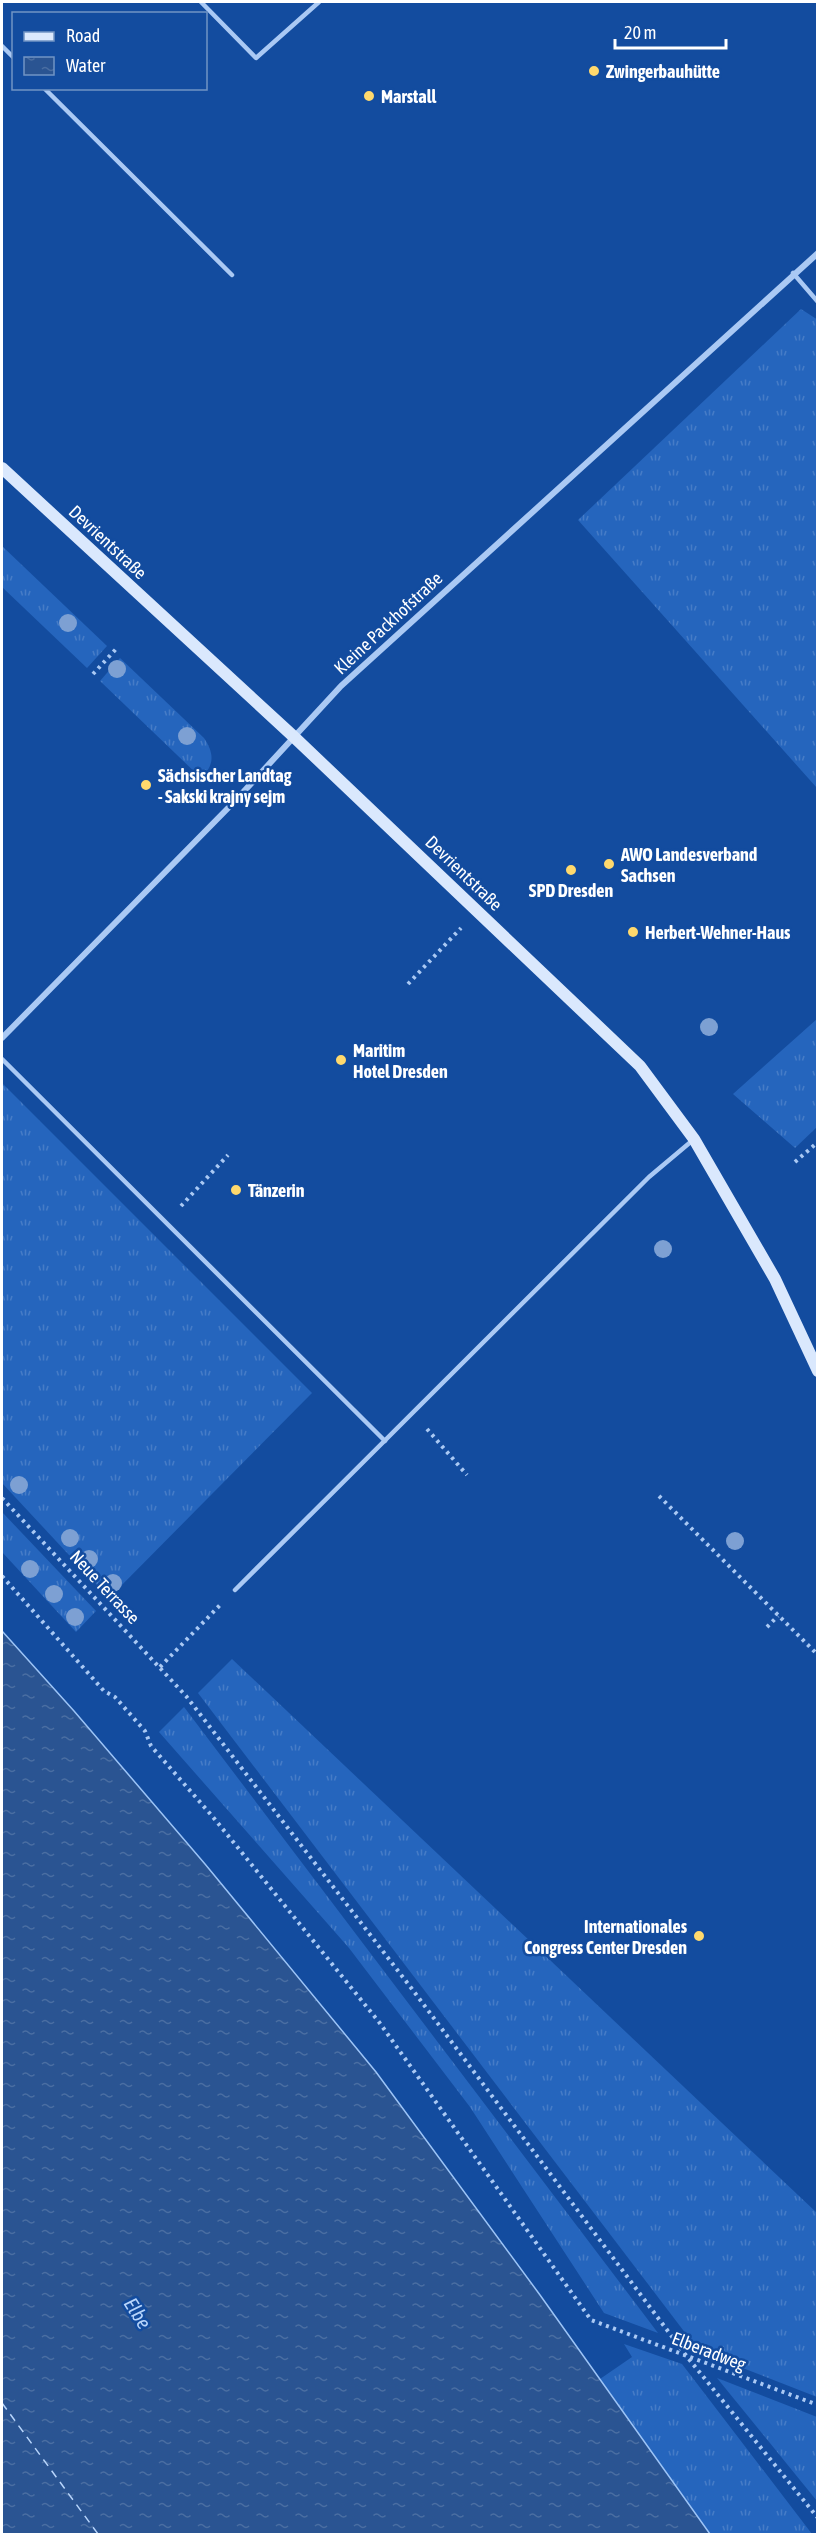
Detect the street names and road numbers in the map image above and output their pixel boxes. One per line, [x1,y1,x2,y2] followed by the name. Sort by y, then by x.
[65,501,151,583] street label: Devrientstraße
[330,568,446,678] street label: Kleine Packhofstraße
[421,831,507,915] street label: Devrientstraße
[66,1546,144,1628] street label: Neue Terrasse
[669,2327,749,2375] street label: Elberadweg

